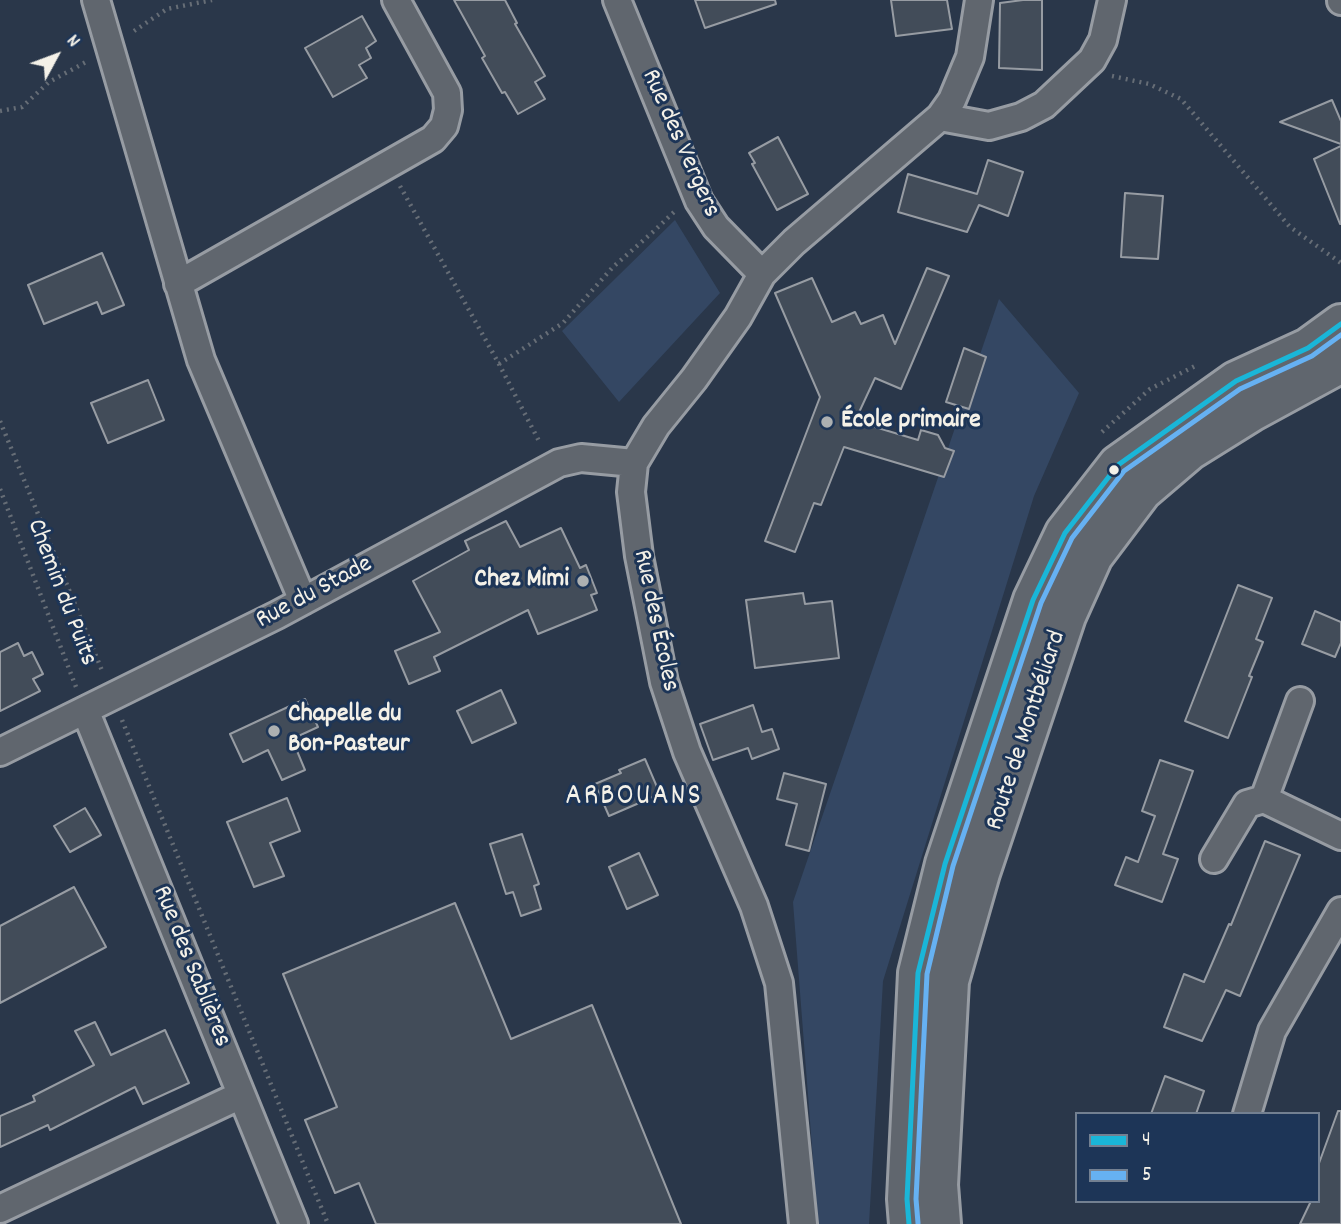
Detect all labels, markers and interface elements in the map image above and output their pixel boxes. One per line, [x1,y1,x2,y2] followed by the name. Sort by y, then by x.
[21,21,91,91] north arrow
[59,29,85,54] text: N
[632,65,726,223] street label: Rue des Vergers
[841,406,981,438] place label: École primaire
[819,414,835,430] marker: École primaire
[1107,463,1121,477] unlabelled marker
[18,515,102,671] street label: Chemin du Puits
[624,547,684,695] street label: Rue des Écoles
[251,550,379,638] street label: Rue du Stade
[474,565,569,597] place label: Chez Mimi
[575,573,591,589] marker: Chez Mimi
[981,627,1075,835] street label: Route de Montbéliard
[288,700,410,762] place label: Chapelle du Bon-Pasteur
[266,723,282,739] marker: Chapelle du Bon-Pasteur
[566,781,702,817] district label: ARBOUANS
[144,882,236,1052] street label: Rue des Sablières
[1075,1112,1320,1203] legend
[1142,1126,1151,1156] text: 4
[1142,1161,1152,1191] text: 5

